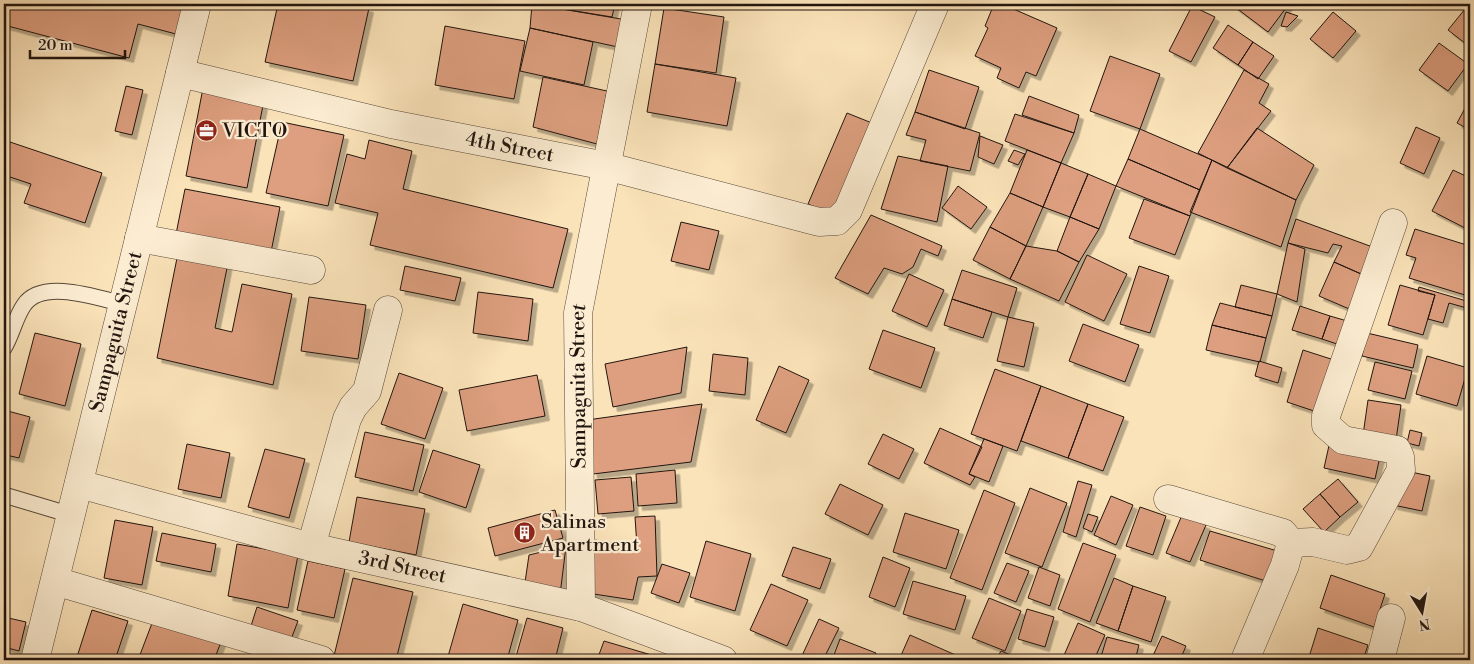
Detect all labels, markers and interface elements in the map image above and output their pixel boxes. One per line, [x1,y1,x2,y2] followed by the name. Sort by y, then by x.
[30,28,125,60] scale bar
[38,36,73,55] text: 20 m
[194,119,218,143] office icon: VICTO
[221,119,287,144] place label: VICTO
[463,126,556,168] street label: 4th Street
[84,249,148,415] street label: Sampaguita Street
[565,301,592,469] street label: Sampaguita Street
[540,510,639,558] place label: Salinas Apartment
[513,521,537,545] building icon: Salinas Apartment
[356,545,449,589] street label: 3rd Street
[1396,586,1446,636] north arrow
[1417,614,1431,634] text: N

